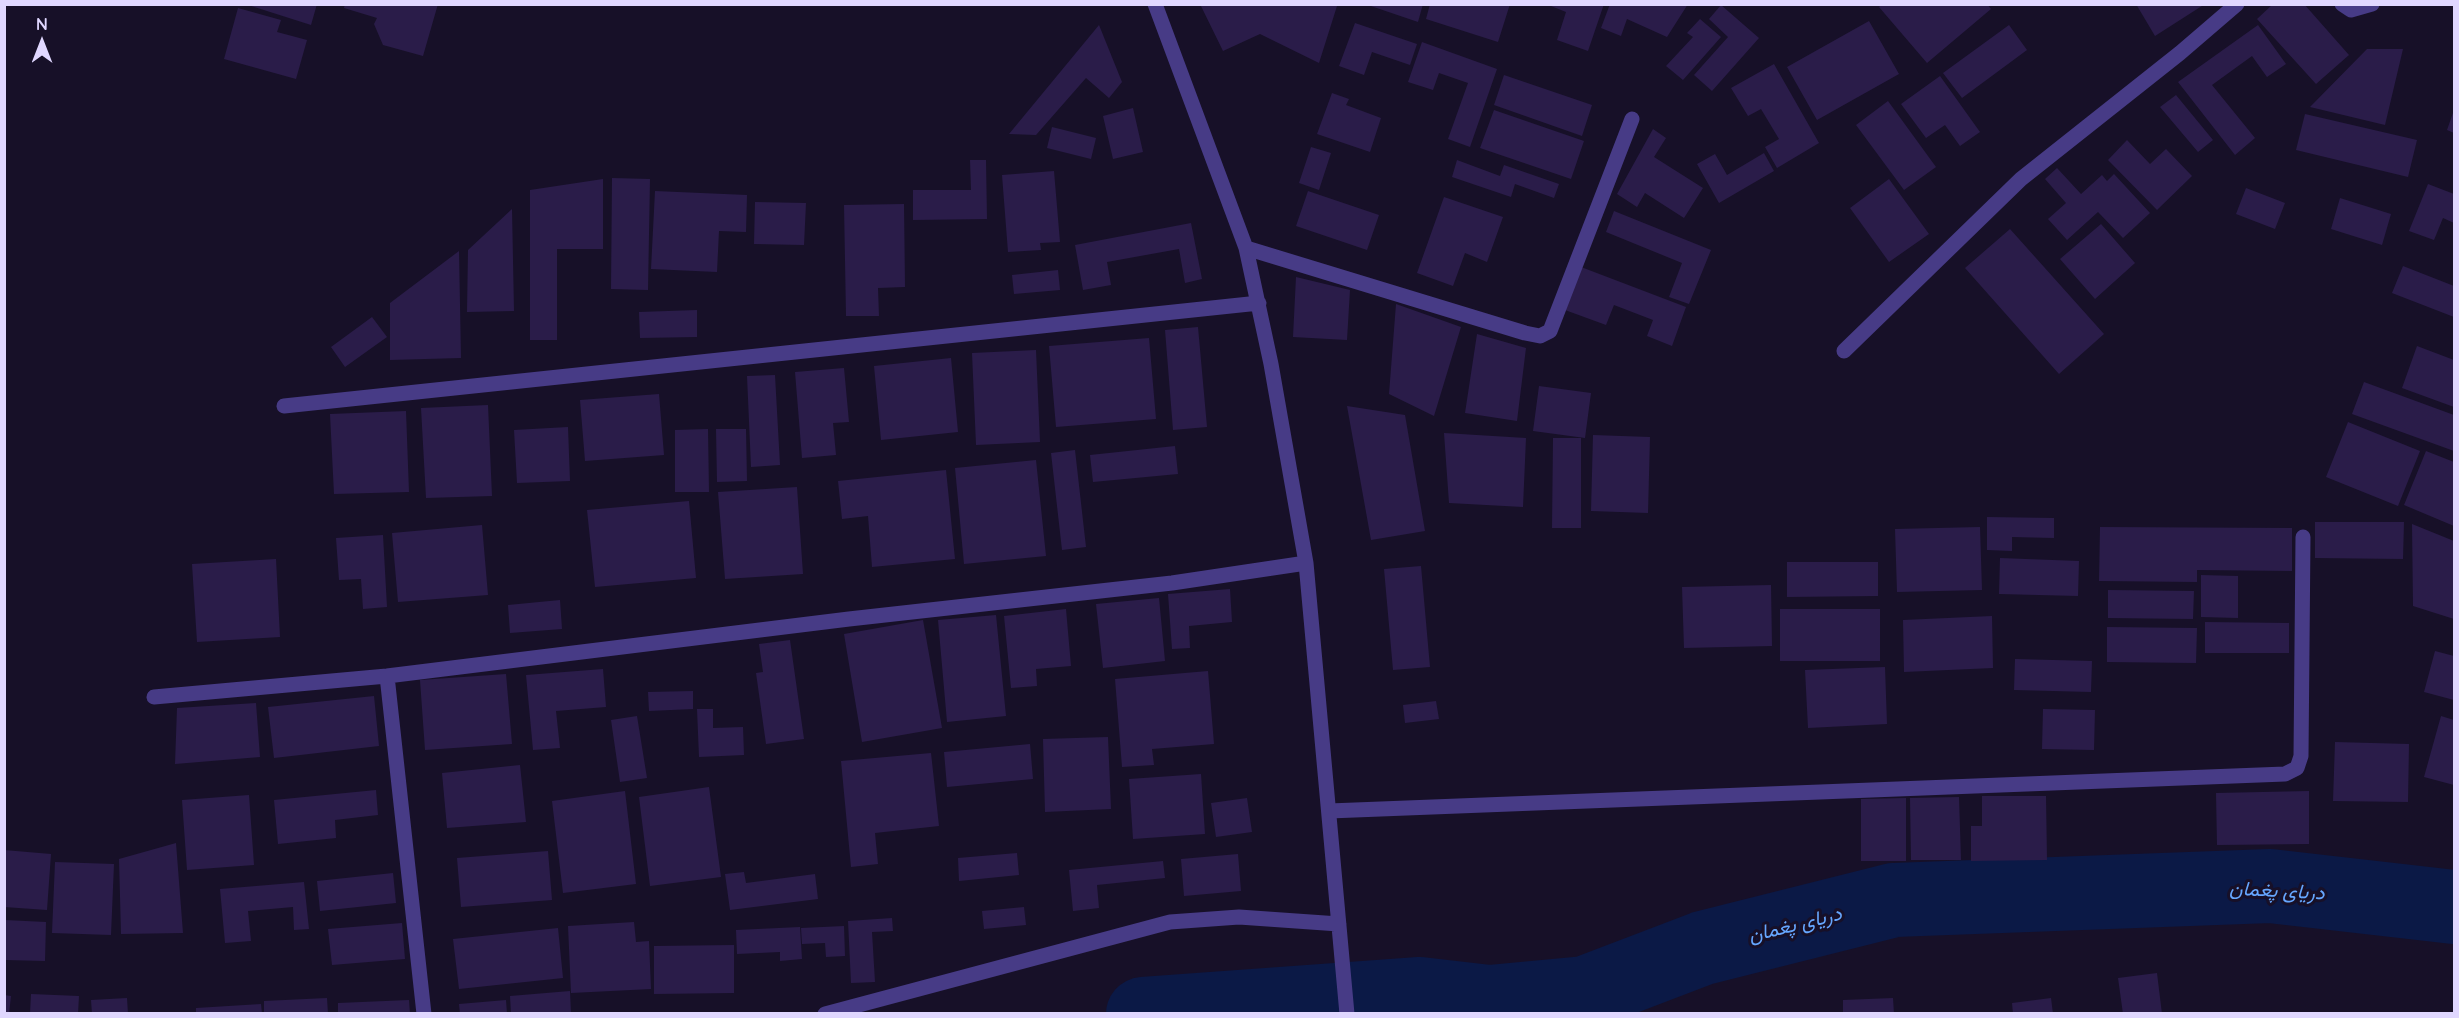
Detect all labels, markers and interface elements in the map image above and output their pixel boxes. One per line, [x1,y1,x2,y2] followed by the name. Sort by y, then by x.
[12,12,72,72] north arrow
[36,14,48,34] text: N
[2229,877,2325,905] water label: دریای پغمان
[1746,902,1844,948] water label: دریای پغمان

